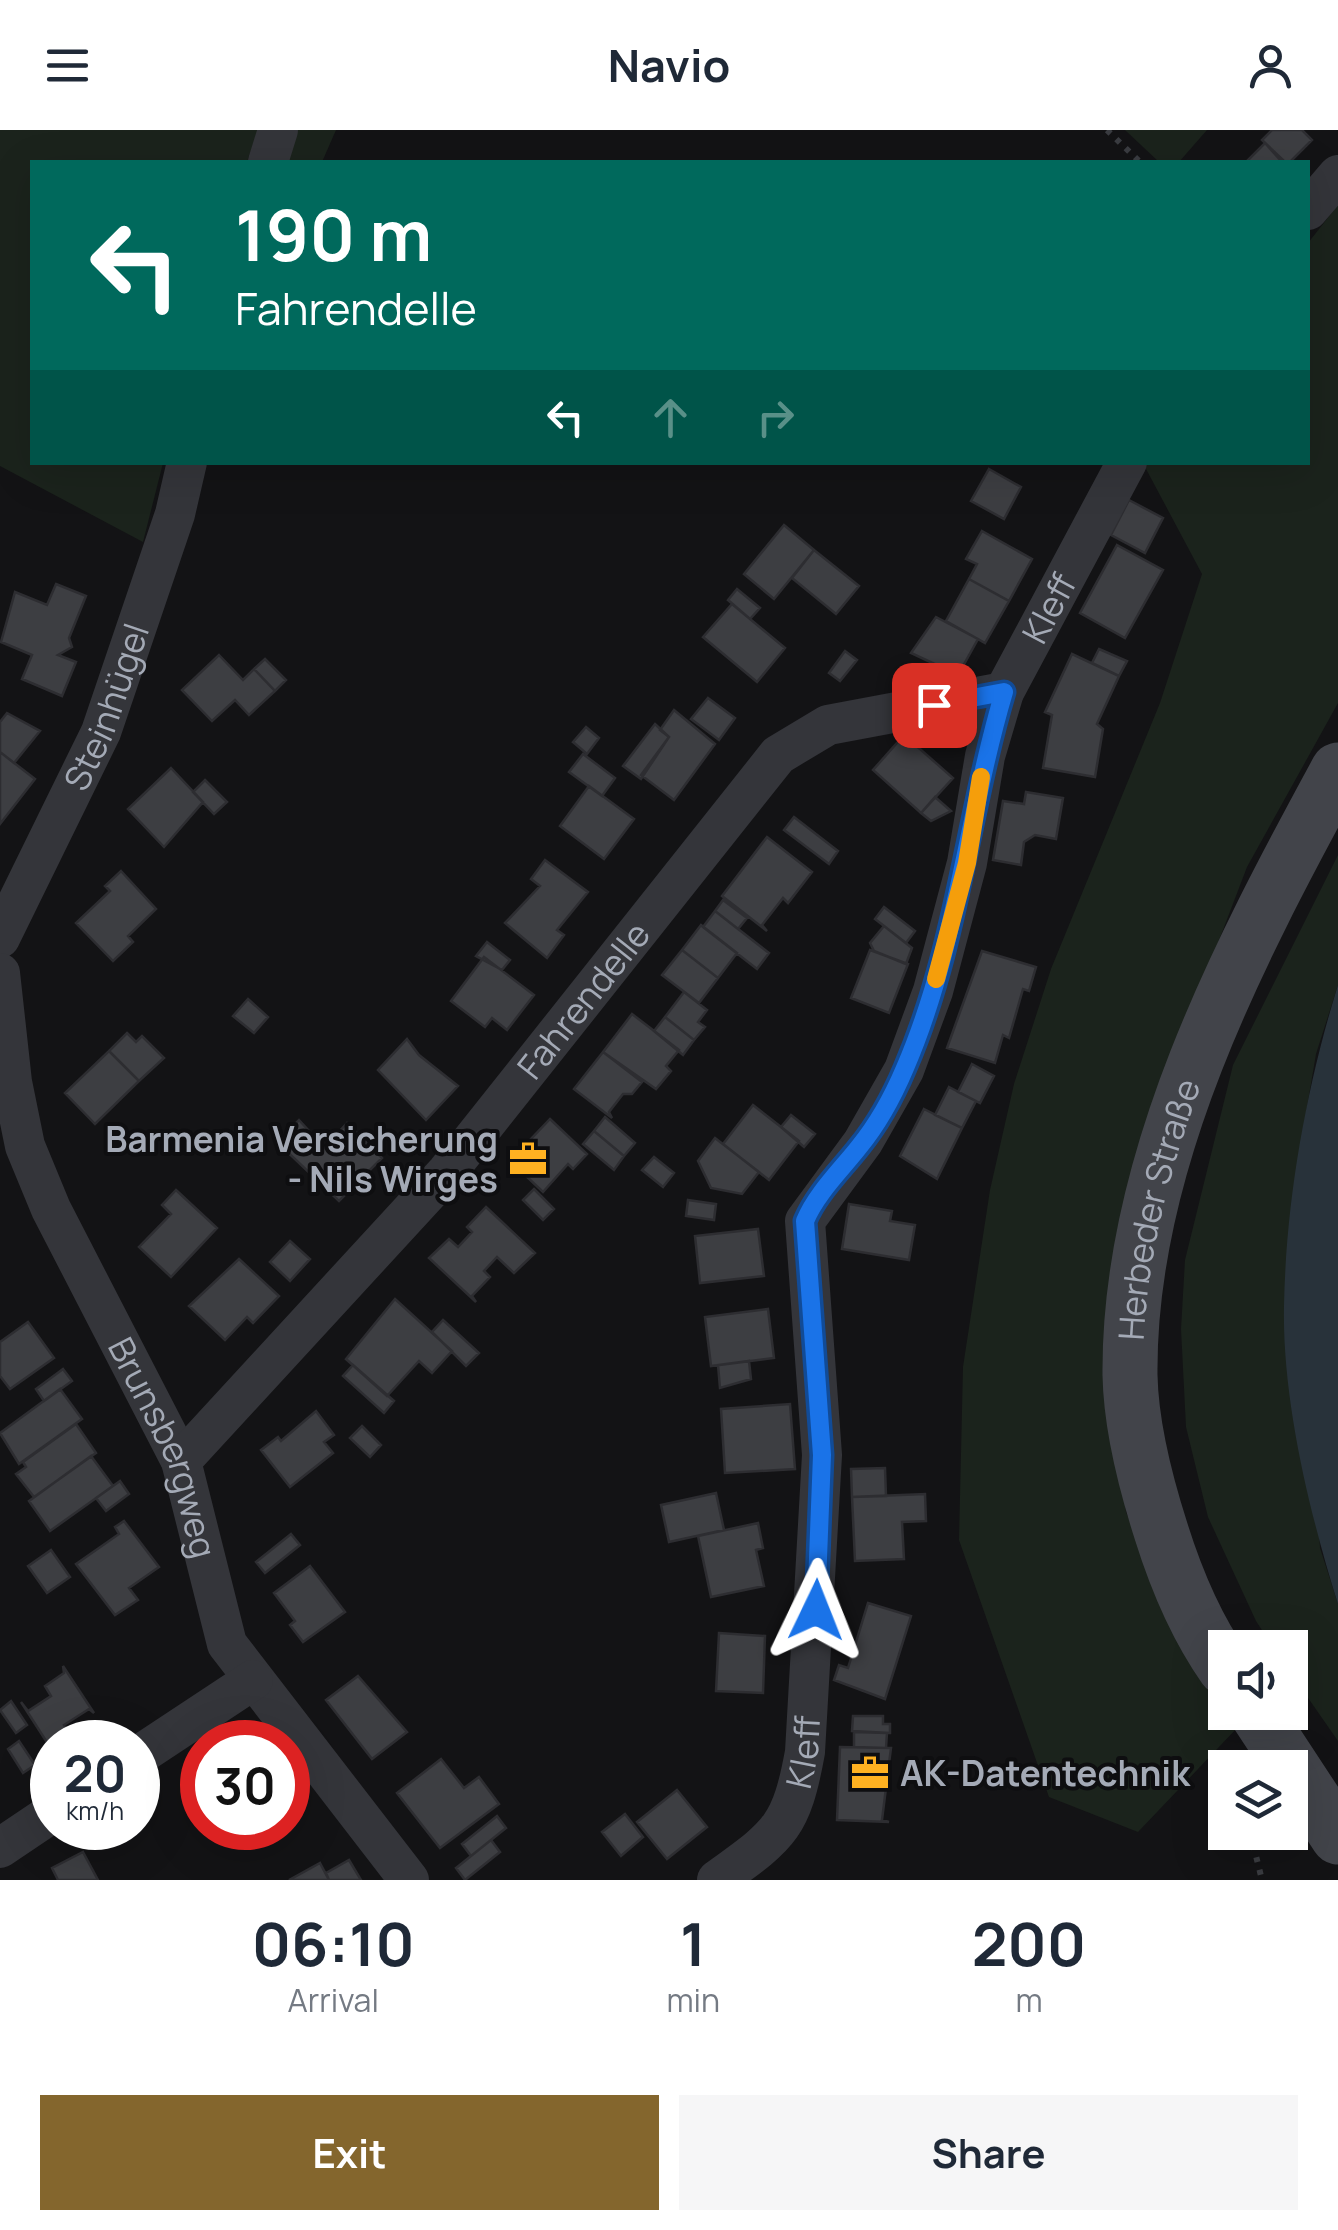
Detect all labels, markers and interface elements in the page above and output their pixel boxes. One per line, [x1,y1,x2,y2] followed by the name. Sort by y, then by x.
[608,34,730,96] text: Navio
[40,38,95,93] icon: menu
[1243,38,1298,93] icon: person
[235,186,432,282] text: 190 m
[70,200,200,330] icon: left
[235,277,477,339] text: Fahrendelle
[538,390,593,445] icon: left
[643,390,698,445] icon: ahead
[748,390,803,445] icon: right
[1010,565,1087,652] street label: Kleff
[52,617,160,798] street label: Steinhügel
[892,663,977,748] pin
[907,678,962,733] icon: arrive
[506,912,661,1089] street label: Fahrendelle
[1107,1072,1211,1342] street label: Herbeder Straße
[105,1115,498,1203] place label: Barmenia Versicherung - Nils Wirges
[507,1138,549,1180] office icon: Barmenia Versicherung - Nils Wirges
[97,1329,228,1563] street label: Brunsbergweg
[764,1558,868,1662] position arrow
[1208,1630,1308,1850] map controls
[1208,1630,1308,1730] button: sound
[774,1715,831,1793] street label: Kleff
[180,1720,310,1850] speed limit sign: 30
[64,1739,126,1807] text: 20
[900,1749,1191,1797] place label: AK-Datentechnik
[1208,1750,1308,1850] button: layers
[849,1752,891,1794] office icon: AK-Datentechnik
[66,1793,124,1828] text: km/h
[252,1902,415,1984] text: 06:10
[680,1902,706,1984] text: 1
[972,1902,1086,1984] text: 200
[288,1978,379,2022] text: Arrival
[666,1978,720,2022] text: min
[1015,1978,1043,2022] text: m
[40,2095,659,2210] button: Exit
[679,2095,1298,2210] button: Share

